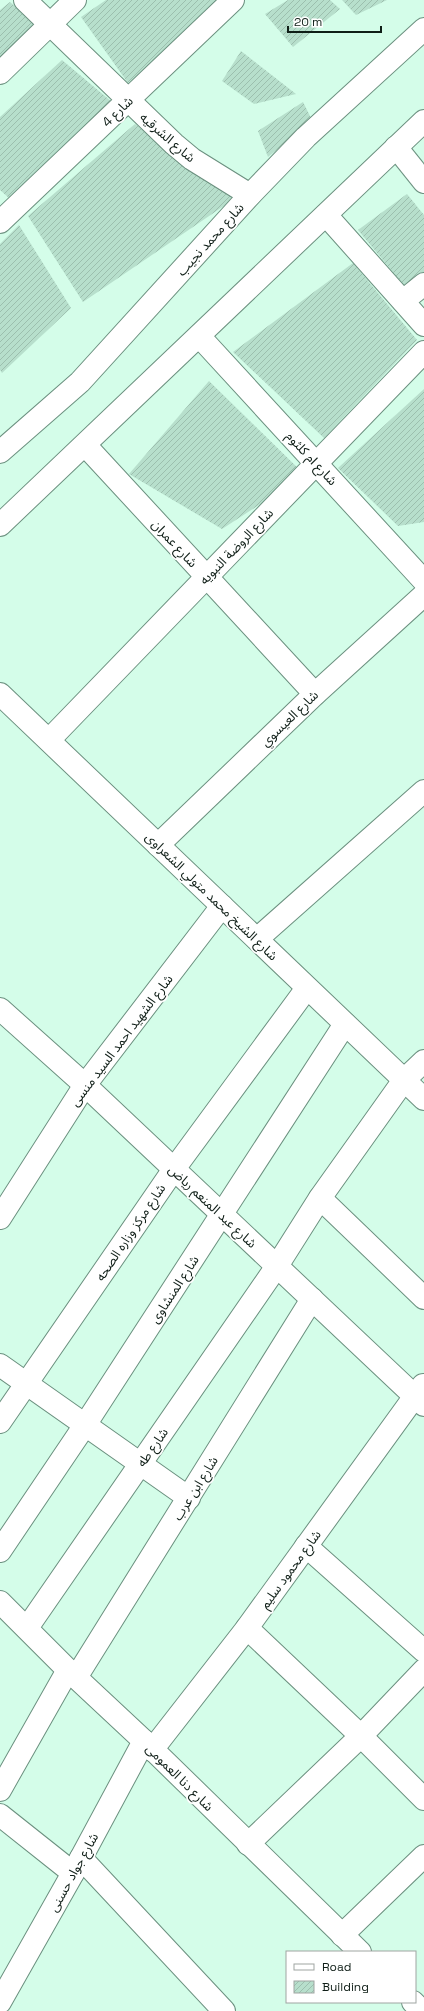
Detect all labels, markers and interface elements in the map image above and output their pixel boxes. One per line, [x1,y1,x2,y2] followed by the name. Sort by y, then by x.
[288,8,381,34] scale bar
[294,14,322,30] text: 20 m
[98,92,138,132] street label: شارع 4
[135,109,199,168] street label: شارع الشرقيه
[173,199,249,281] street label: شارع محمد نجيب
[281,428,341,490] street label: شارع ام كلثوم
[196,505,278,589] street label: شارع الروضة النبويه
[147,516,201,572] street label: شارع عمران
[257,687,323,752] street label: شارع العيسوي
[140,829,281,966] street label: شارع الشيخ محمد متولي الشعراوى
[66,971,178,1111] street label: شارع الشهيد احمد السيد منسى
[164,1161,260,1253] street label: شارع عبد المنعم رياض
[92,1180,171,1285] street label: شارع مركز وزاره الصحه
[146,1252,204,1328] street label: شارع المنشاوى
[133,1424,174,1471] street label: شارع طه
[169,1453,224,1525] street label: شارع ابن عرب
[256,1527,326,1613] street label: شارع محمود سليم
[141,1740,217,1816] street label: شارع دنا العمومى
[45,1830,104,1916] street label: شارع جواد حسنى
[286,1951,416,2003] legend
[322,1959,351,1975] text: Road
[322,1979,369,1995] text: Building

